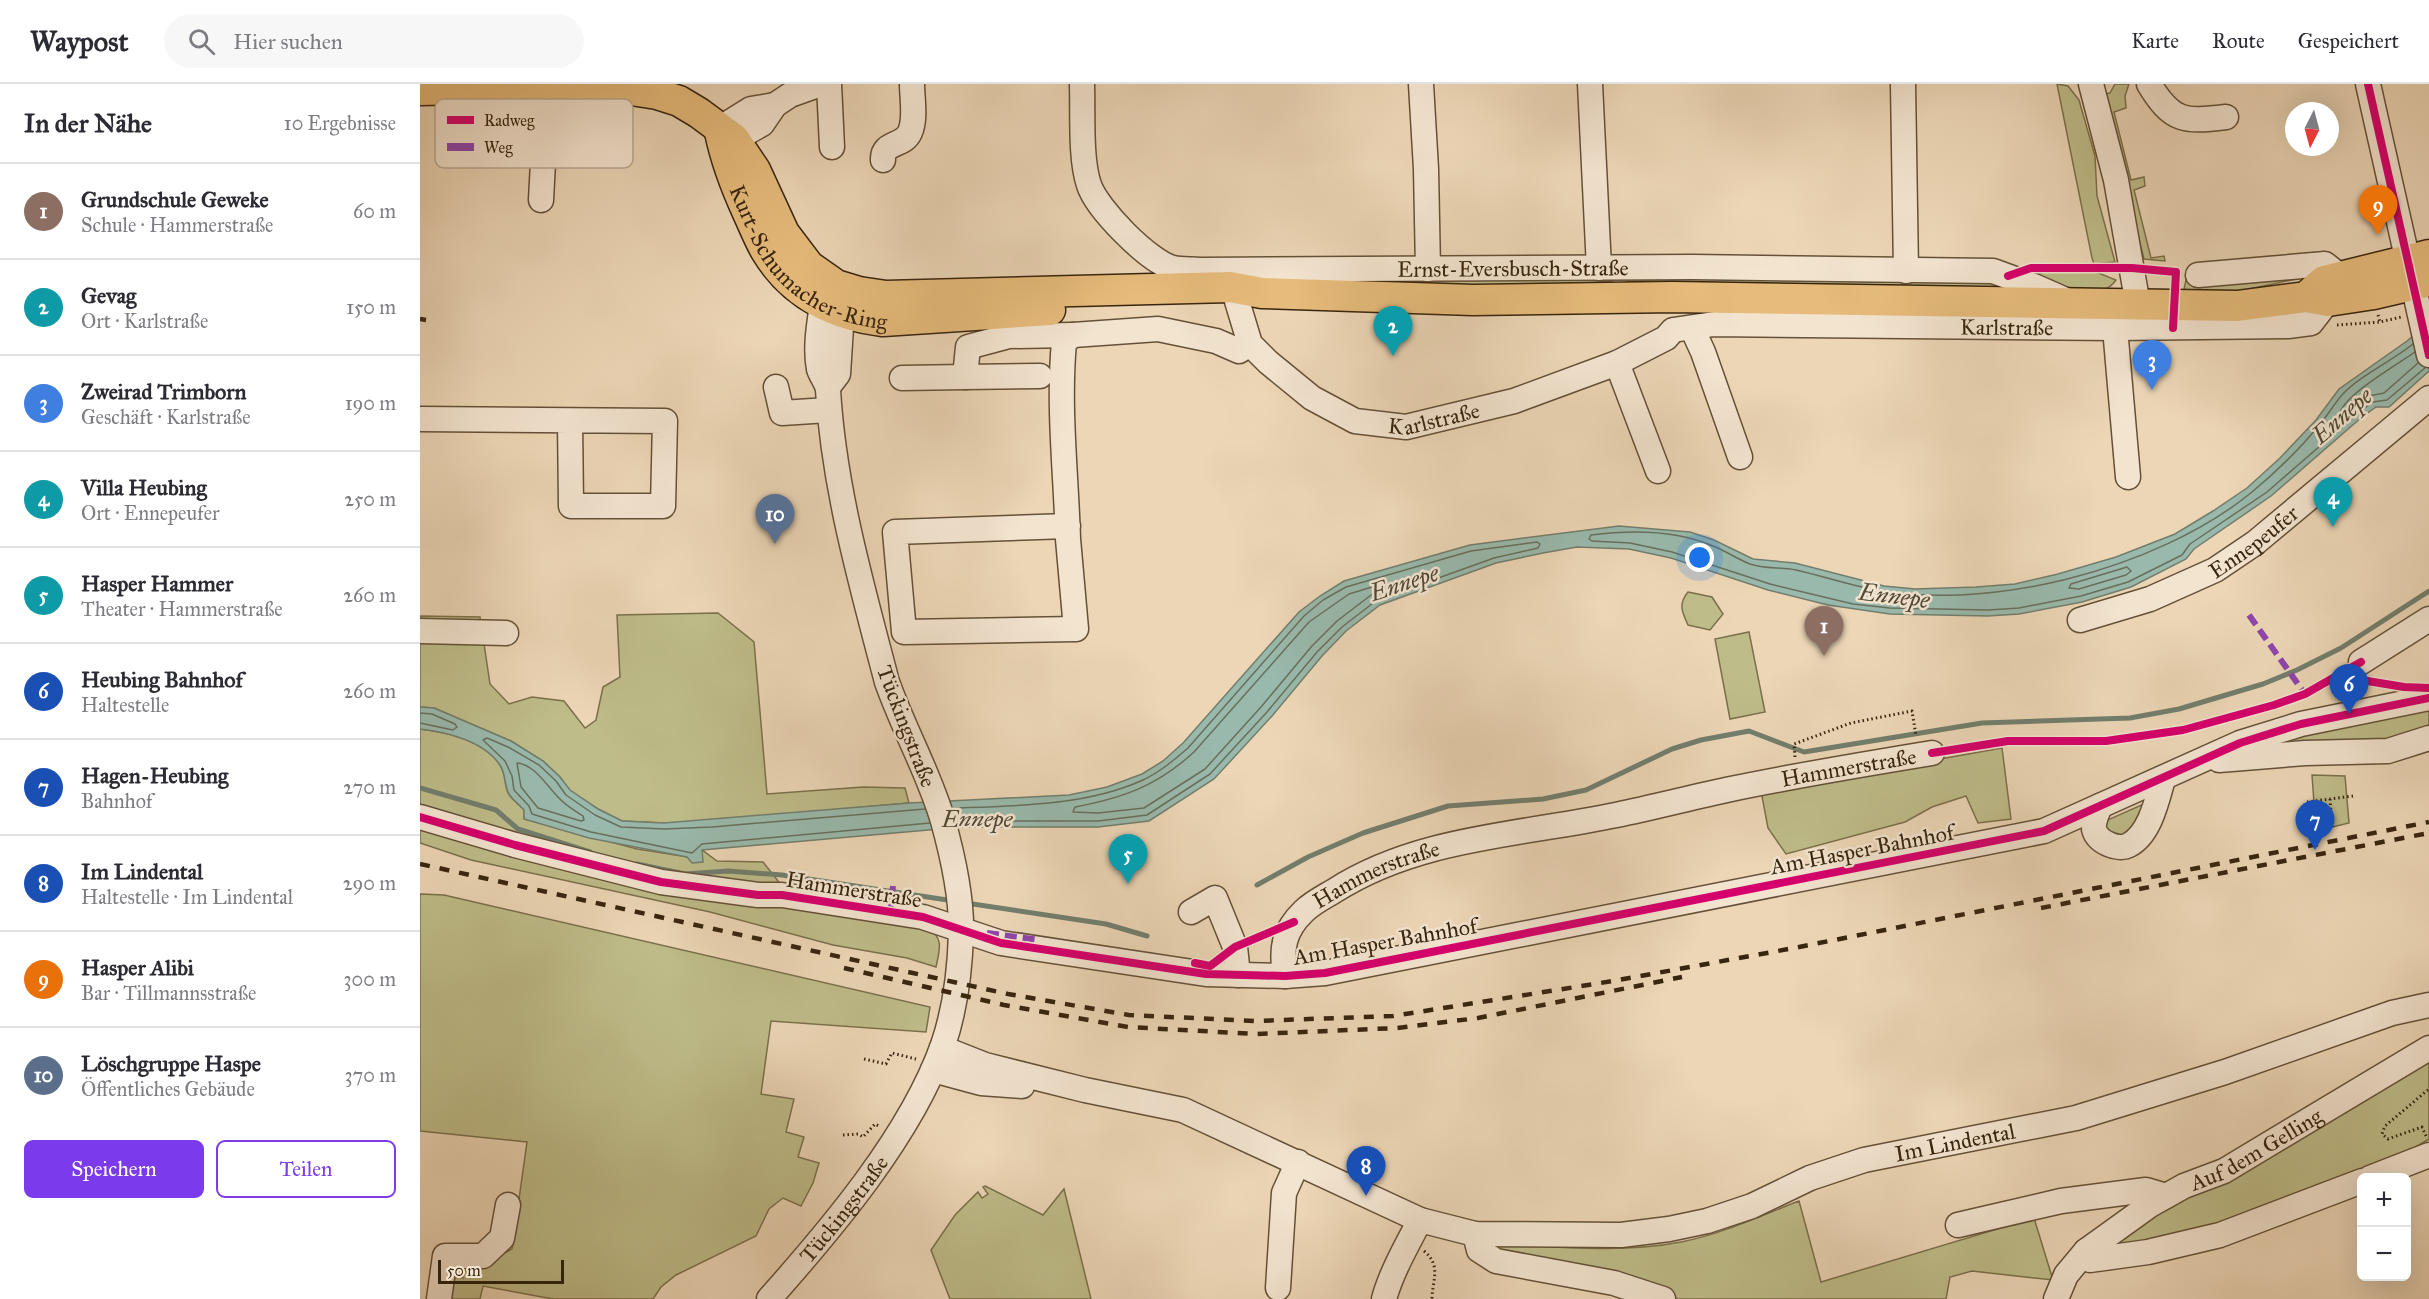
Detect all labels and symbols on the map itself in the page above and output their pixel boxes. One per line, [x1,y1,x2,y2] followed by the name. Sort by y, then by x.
[435,99,633,168] legend
[2285,102,2339,156] north arrow
[484,111,535,131] text: Radweg
[484,138,513,158] text: Weg
[723,181,890,336] street label: Kurt-Schumacher-Ring
[2358,186,2398,235] pin: 9
[1397,254,1629,283] street label: Ernst-Eversbusch-Straße
[1374,306,1412,356] pin: 2
[1960,313,2053,341] street label: Karlstraße
[2132,340,2172,390] pin: 3
[2305,381,2379,451] water label: Ennepe
[1387,397,1482,441] street label: Karlstraße
[2314,478,2352,527] pin: 4
[756,494,794,544] pin: 10
[2204,499,2305,584] street label: Ennepeufer
[1685,543,1714,572] your location
[1365,557,1443,609] water label: Ennepe
[1856,577,1932,615] water label: Ennepe
[1804,606,1844,656] pin: 1
[871,661,942,791] street label: Tückingstraße
[2330,664,2368,714] pin: 6
[1779,743,1918,793] street label: Hammerstraße
[2296,800,2334,850] pin: 7
[941,804,1014,834] water label: Ennepe
[1767,818,1960,881] street label: Am Hasper Bahnhof
[1108,834,1148,884] pin: 5
[1308,835,1442,914] street label: Hammerstraße
[784,865,923,914] street label: Hammerstraße
[1290,911,1483,971] street label: Am Hasper Bahnhof
[2185,1102,2328,1197] street label: Auf dem Gelling
[1893,1117,2017,1168] street label: Im Lindental
[1346,1146,1386,1196] pin: 8
[794,1151,894,1268] street label: Tückingstraße
[438,1257,564,1284] scale bar

